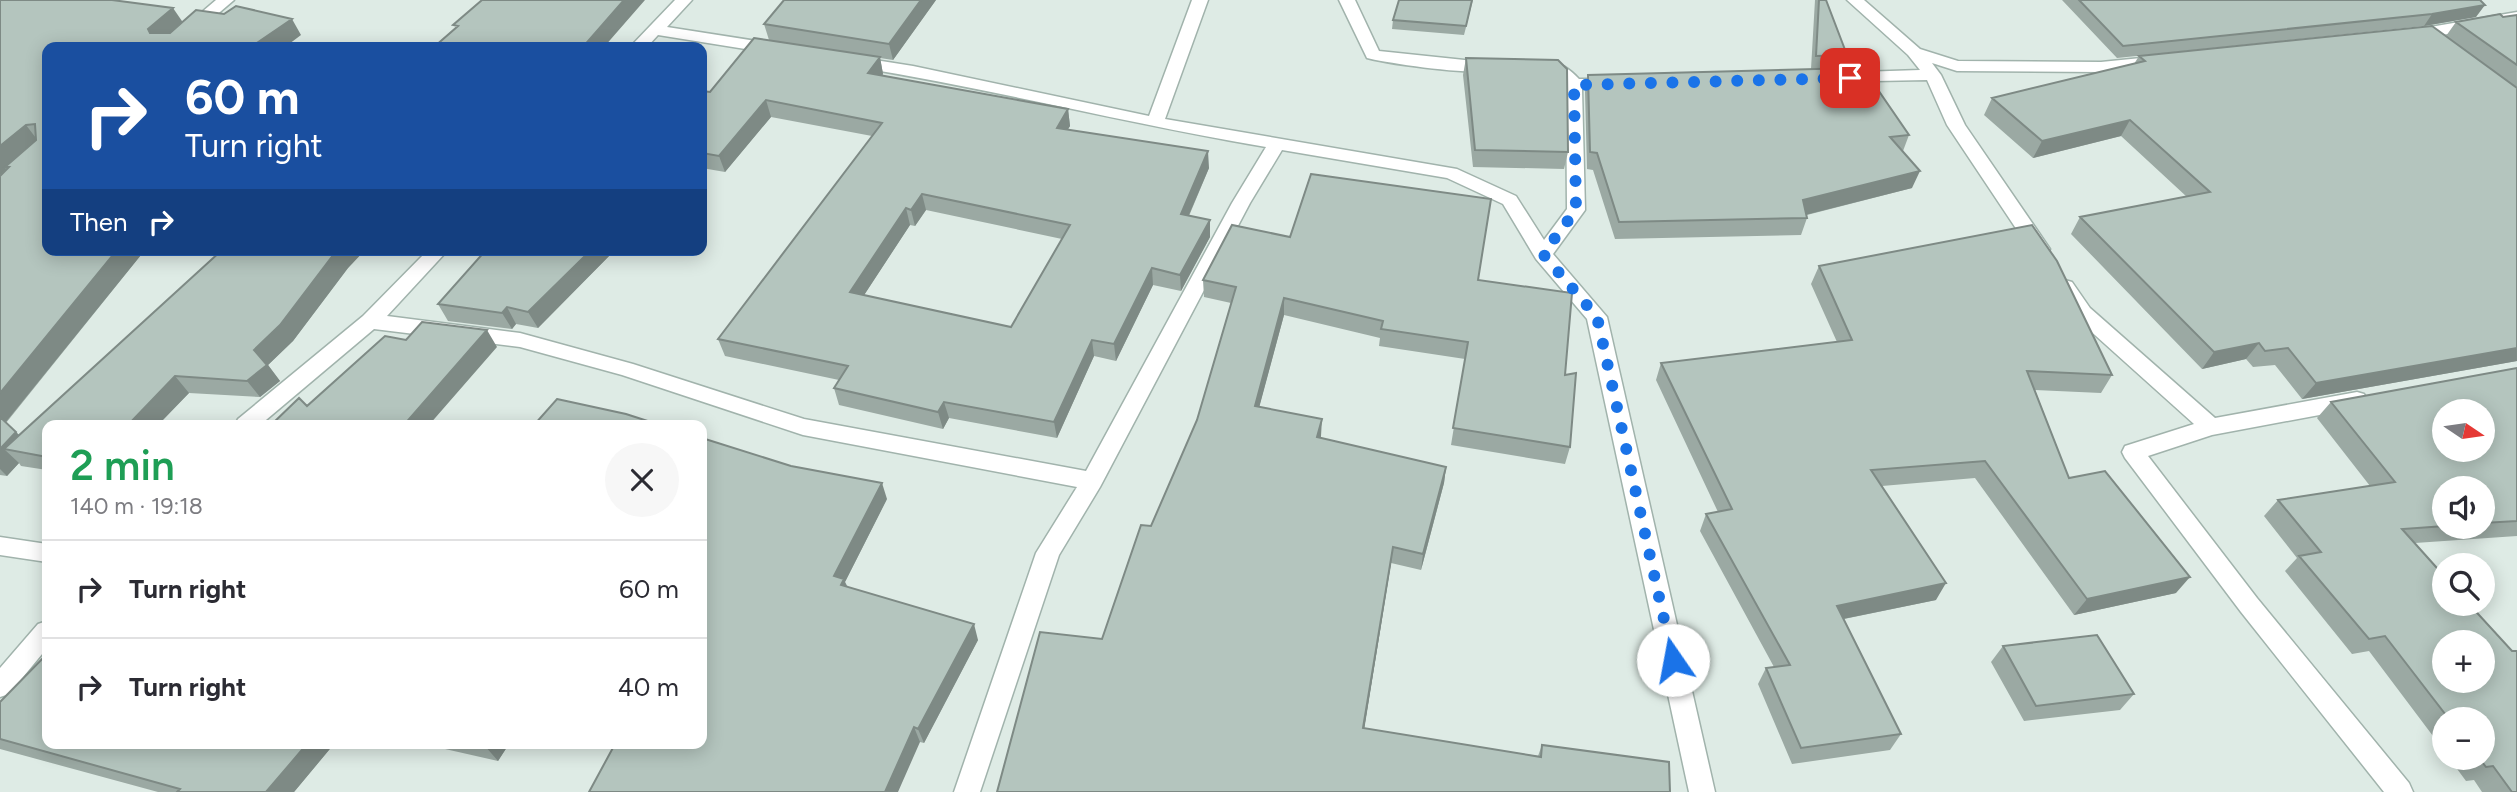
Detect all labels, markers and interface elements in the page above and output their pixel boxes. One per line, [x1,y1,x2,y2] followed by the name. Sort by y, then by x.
[1820,48,1880,108] pin
[1831,59,1869,97] icon: arrive
[185,67,300,126] text: 60 m
[70,70,161,161] icon: right
[185,127,323,165] text: Turn right
[142,203,180,241] icon: right
[70,206,128,238] text: Then
[2432,399,2496,462] north arrow
[2432,399,2495,770] map controls
[70,440,175,491] text: 2 min
[605,443,679,517] button: close
[2432,476,2495,539] button: sound
[70,492,203,520] text: 140 m · 19:18
[2432,553,2495,616] button: search
[70,570,108,608] icon: right
[129,573,246,605] text: Turn right
[619,573,679,605] text: 60 m
[1636,623,1710,697] position arrow
[2432,630,2495,693] button: +
[70,668,108,706] icon: right
[129,671,246,703] text: Turn right
[618,671,679,703] text: 40 m
[2432,707,2495,770] button: −

